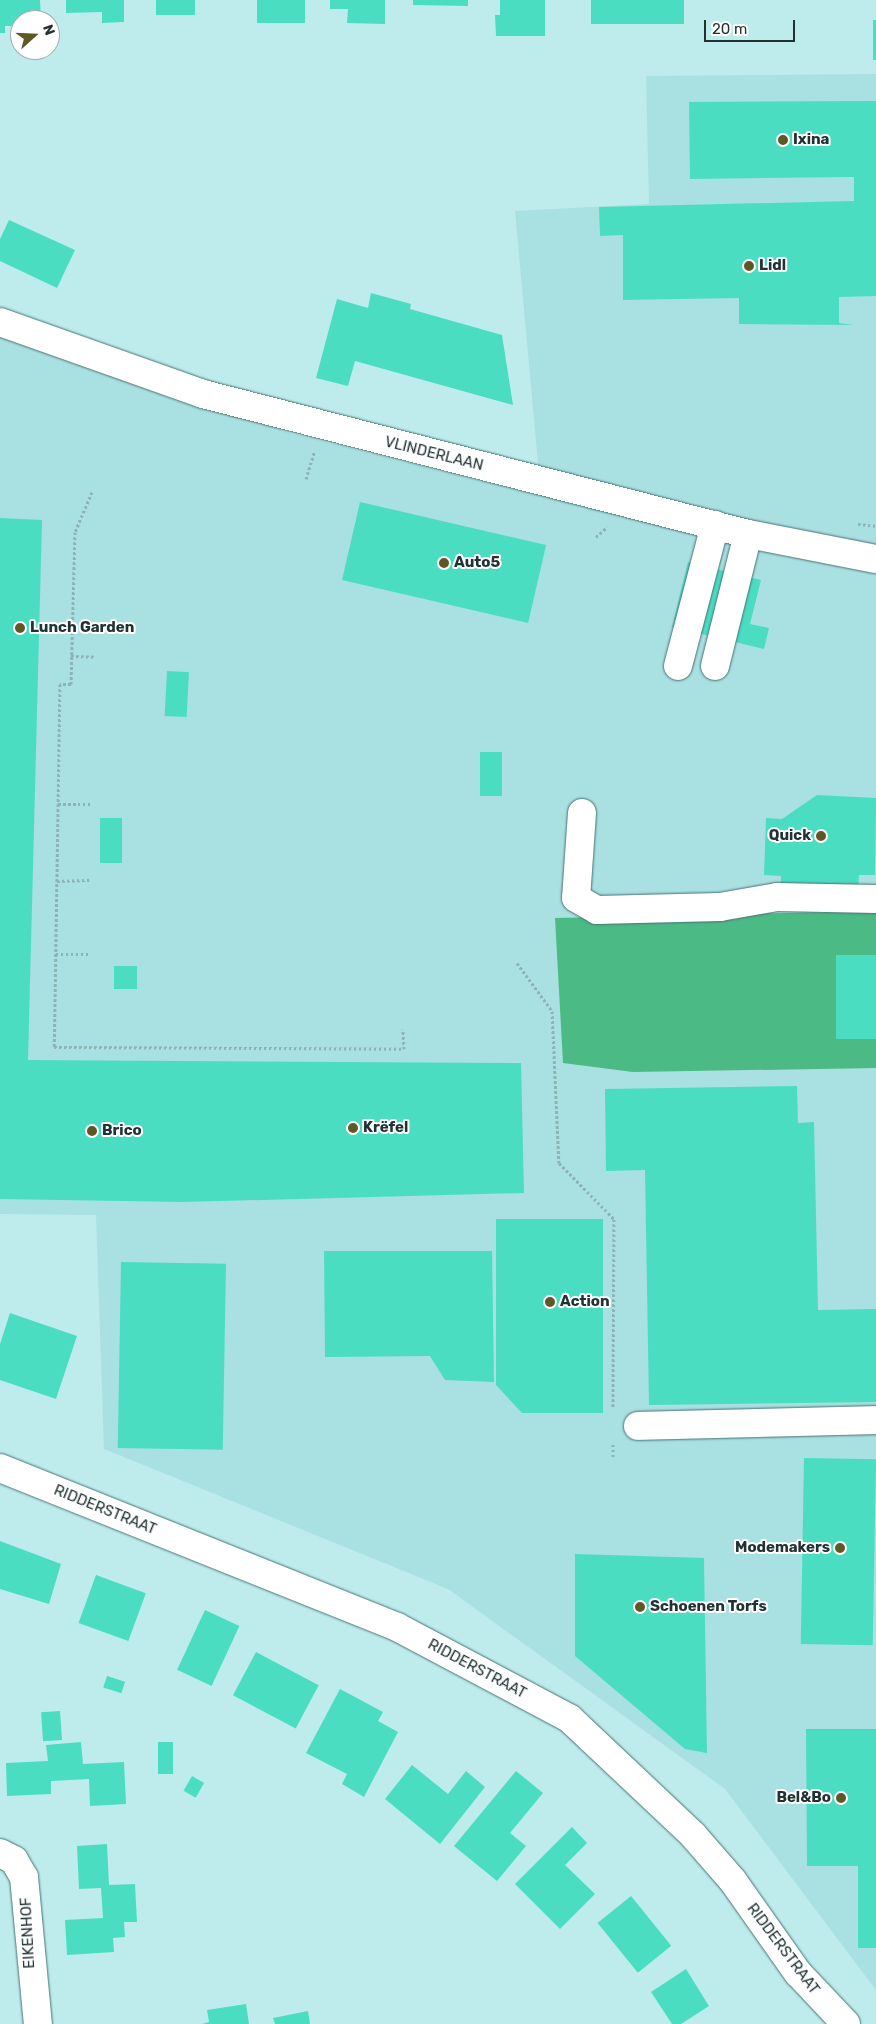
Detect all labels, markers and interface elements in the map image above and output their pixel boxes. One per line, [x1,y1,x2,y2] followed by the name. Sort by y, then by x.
[10,10,60,60] north arrow
[706,10,797,42] scale bar
[712,20,747,38] text: 20 m
[39,22,58,38] text: N
[793,131,829,149] place label: Ixina
[777,134,789,146] marker: Ixina
[759,257,786,275] place label: Lidl
[743,260,755,272] marker: Lidl
[383,433,485,475] street label: VLINDERLAAN
[454,554,500,572] place label: Auto5
[438,557,450,569] marker: Auto5
[30,619,134,637] place label: Lunch Garden
[14,622,26,634] marker: Lunch Garden
[769,827,811,845] place label: Quick
[815,830,827,842] marker: Quick
[363,1119,408,1137] place label: Krëfel
[102,1122,142,1140] place label: Brico
[347,1122,359,1134] marker: Krëfel
[86,1125,98,1137] marker: Brico
[560,1293,610,1311] place label: Action
[544,1296,556,1308] marker: Action
[51,1481,159,1539] street label: RIDDERSTRAAT
[735,1539,830,1557] place label: Modemakers
[834,1542,846,1554] marker: Modemakers
[650,1598,767,1616] place label: Schoenen Torfs
[634,1601,646,1613] marker: Schoenen Torfs
[425,1635,529,1703] street label: RIDDERSTRAAT
[776,1789,831,1807] place label: Bel&Bo
[835,1792,847,1804] marker: Bel&Bo
[17,1897,39,1969] street label: EIKENHOF
[743,1900,823,1998] street label: RIDDERSTRAAT

